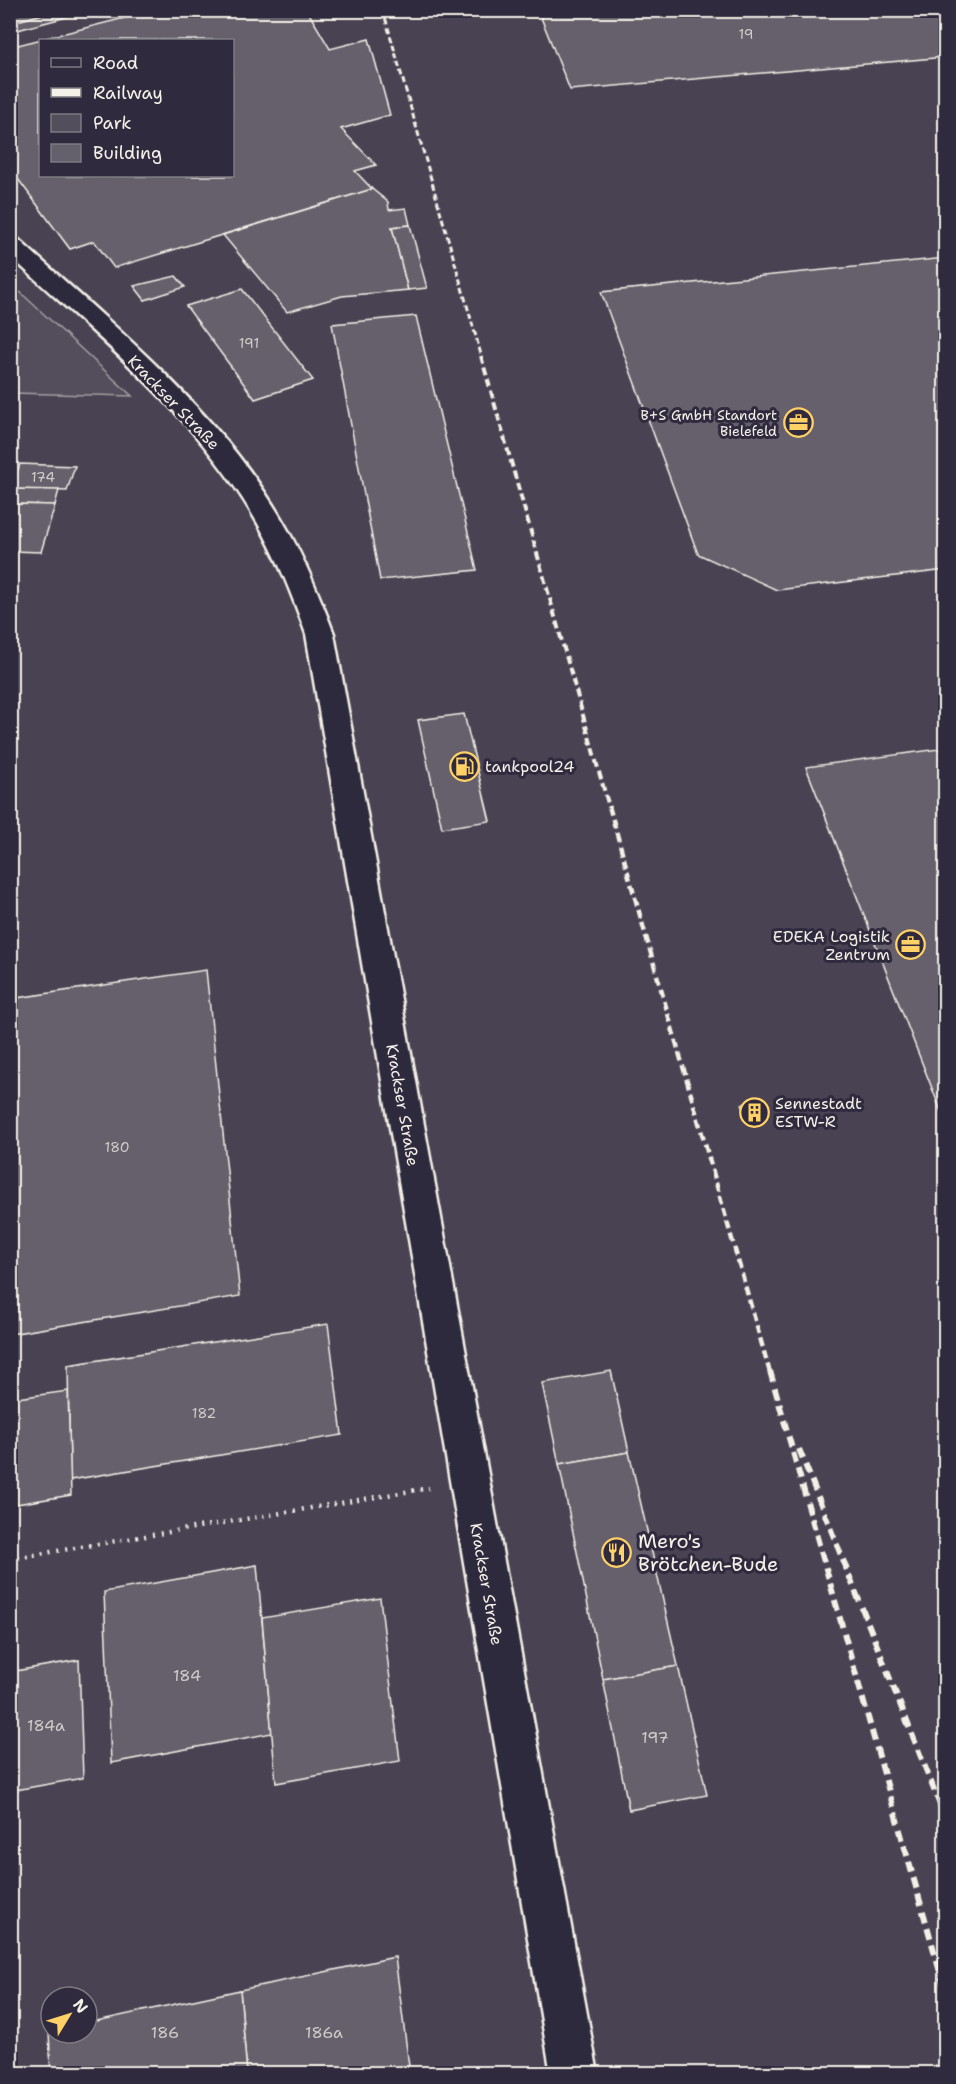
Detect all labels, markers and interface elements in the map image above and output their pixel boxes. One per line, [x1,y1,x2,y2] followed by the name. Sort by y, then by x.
[738,25,754,43] house number: 19
[39,39,234,177] legend
[93,51,138,75] text: Road
[93,81,163,105] text: Railway
[93,111,132,135] text: Park
[93,141,162,165] text: Building
[239,334,259,352] house number: 191
[123,351,224,454] street label: Krackser Straße
[640,406,777,440] place label: B+S GmbH Standort Bielefeld
[782,407,814,439] office icon: B+S GmbH Standort Bielefeld
[31,468,55,486] house number: 174
[448,750,480,782] fuel station icon: tankpool24
[485,756,574,777] place label: tankpool24
[773,926,890,965] place label: EDEKA Logistik Zentrum
[895,929,927,961] office icon: EDEKA Logistik Zentrum
[381,1042,424,1168] street label: Krackser Straße
[775,1093,862,1132] place label: Sennestadt ESTW-R
[738,1096,770,1128] building icon: Sennestadt ESTW-R
[105,1138,129,1156] house number: 180
[192,1404,216,1422] house number: 182
[465,1521,508,1647] street label: Krackser Straße
[638,1528,778,1577] place label: Mero's Brötchen-Bude
[601,1537,633,1569] restaurant icon: Mero's Brötchen-Bude
[173,1665,201,1686] house number: 184
[27,1715,65,1736] house number: 184a
[641,1727,669,1748] house number: 197
[39,1985,99,2045] north arrow
[68,1995,93,2018] text: N
[151,2022,179,2043] house number: 186
[305,2022,343,2043] house number: 186a

